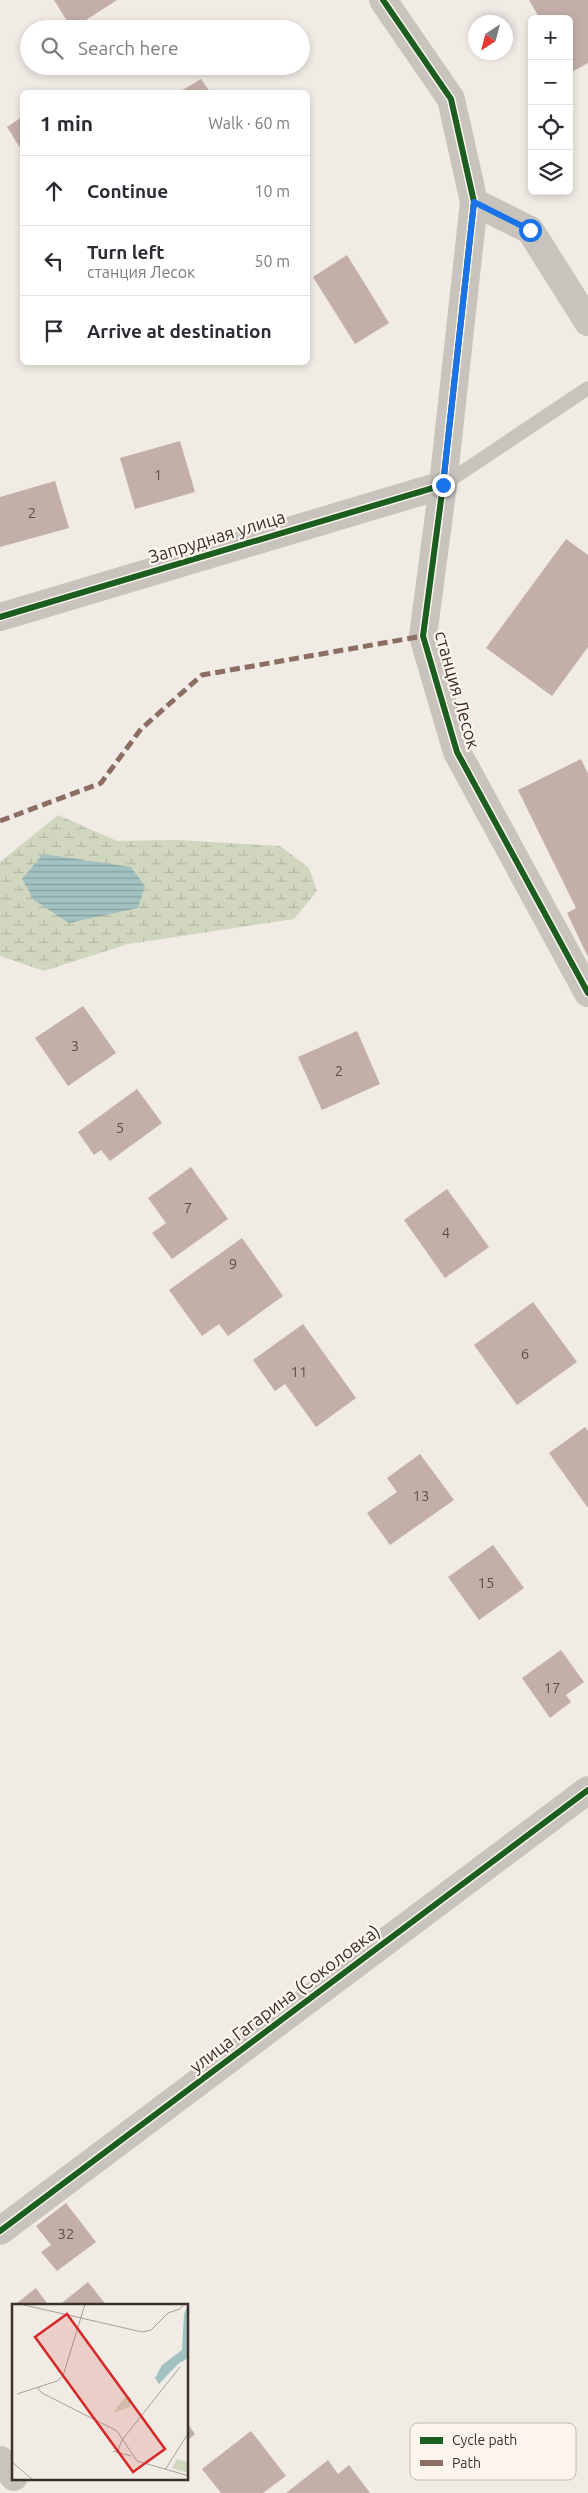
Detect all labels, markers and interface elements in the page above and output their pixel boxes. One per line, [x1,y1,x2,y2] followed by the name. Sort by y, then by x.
[468,15,513,60] north arrow
[528,15,573,195] map controls
[528,15,573,60] button: +
[20,20,310,75] search box
[38,34,66,62] icon: search
[78,37,178,59] text: Search here
[528,60,573,105] button: −
[528,105,573,150] button: locate
[40,111,93,135] text: 1 min
[208,114,290,132] text: Walk · 60 m
[528,150,573,195] button: layers
[40,177,68,205] icon: ahead
[87,180,168,202] text: Continue
[254,182,290,200] text: 10 m
[519,219,542,242] route start
[87,241,165,263] text: Turn left
[40,247,68,275] icon: left
[254,252,290,270] text: 50 m
[87,263,195,281] text: станция Лесок
[40,317,68,345] icon: arrive
[87,320,272,342] text: Arrive at destination
[154,466,162,483] house number: 1
[432,474,455,497] route end
[28,504,36,521] house number: 2
[146,506,288,566] street label: Запрудная улица
[432,628,484,751] street label: станция Лесок
[71,1037,79,1054] house number: 3
[335,1062,343,1079] house number: 2
[116,1119,124,1136] house number: 5
[184,1199,192,1216] house number: 7
[442,1224,450,1241] house number: 4
[229,1255,237,1272] house number: 9
[521,1345,529,1362] house number: 6
[291,1363,307,1380] house number: 11
[413,1487,429,1504] house number: 13
[478,1574,494,1591] house number: 15
[544,1679,560,1696] house number: 17
[185,1920,384,2077] street label: улица Гагарина (Соколовка)
[58,2225,74,2242] house number: 32
[12,2304,189,2480] inset map
[410,2423,576,2480] legend
[452,2432,517,2448] text: Cycle path
[452,2455,481,2471] text: Path

